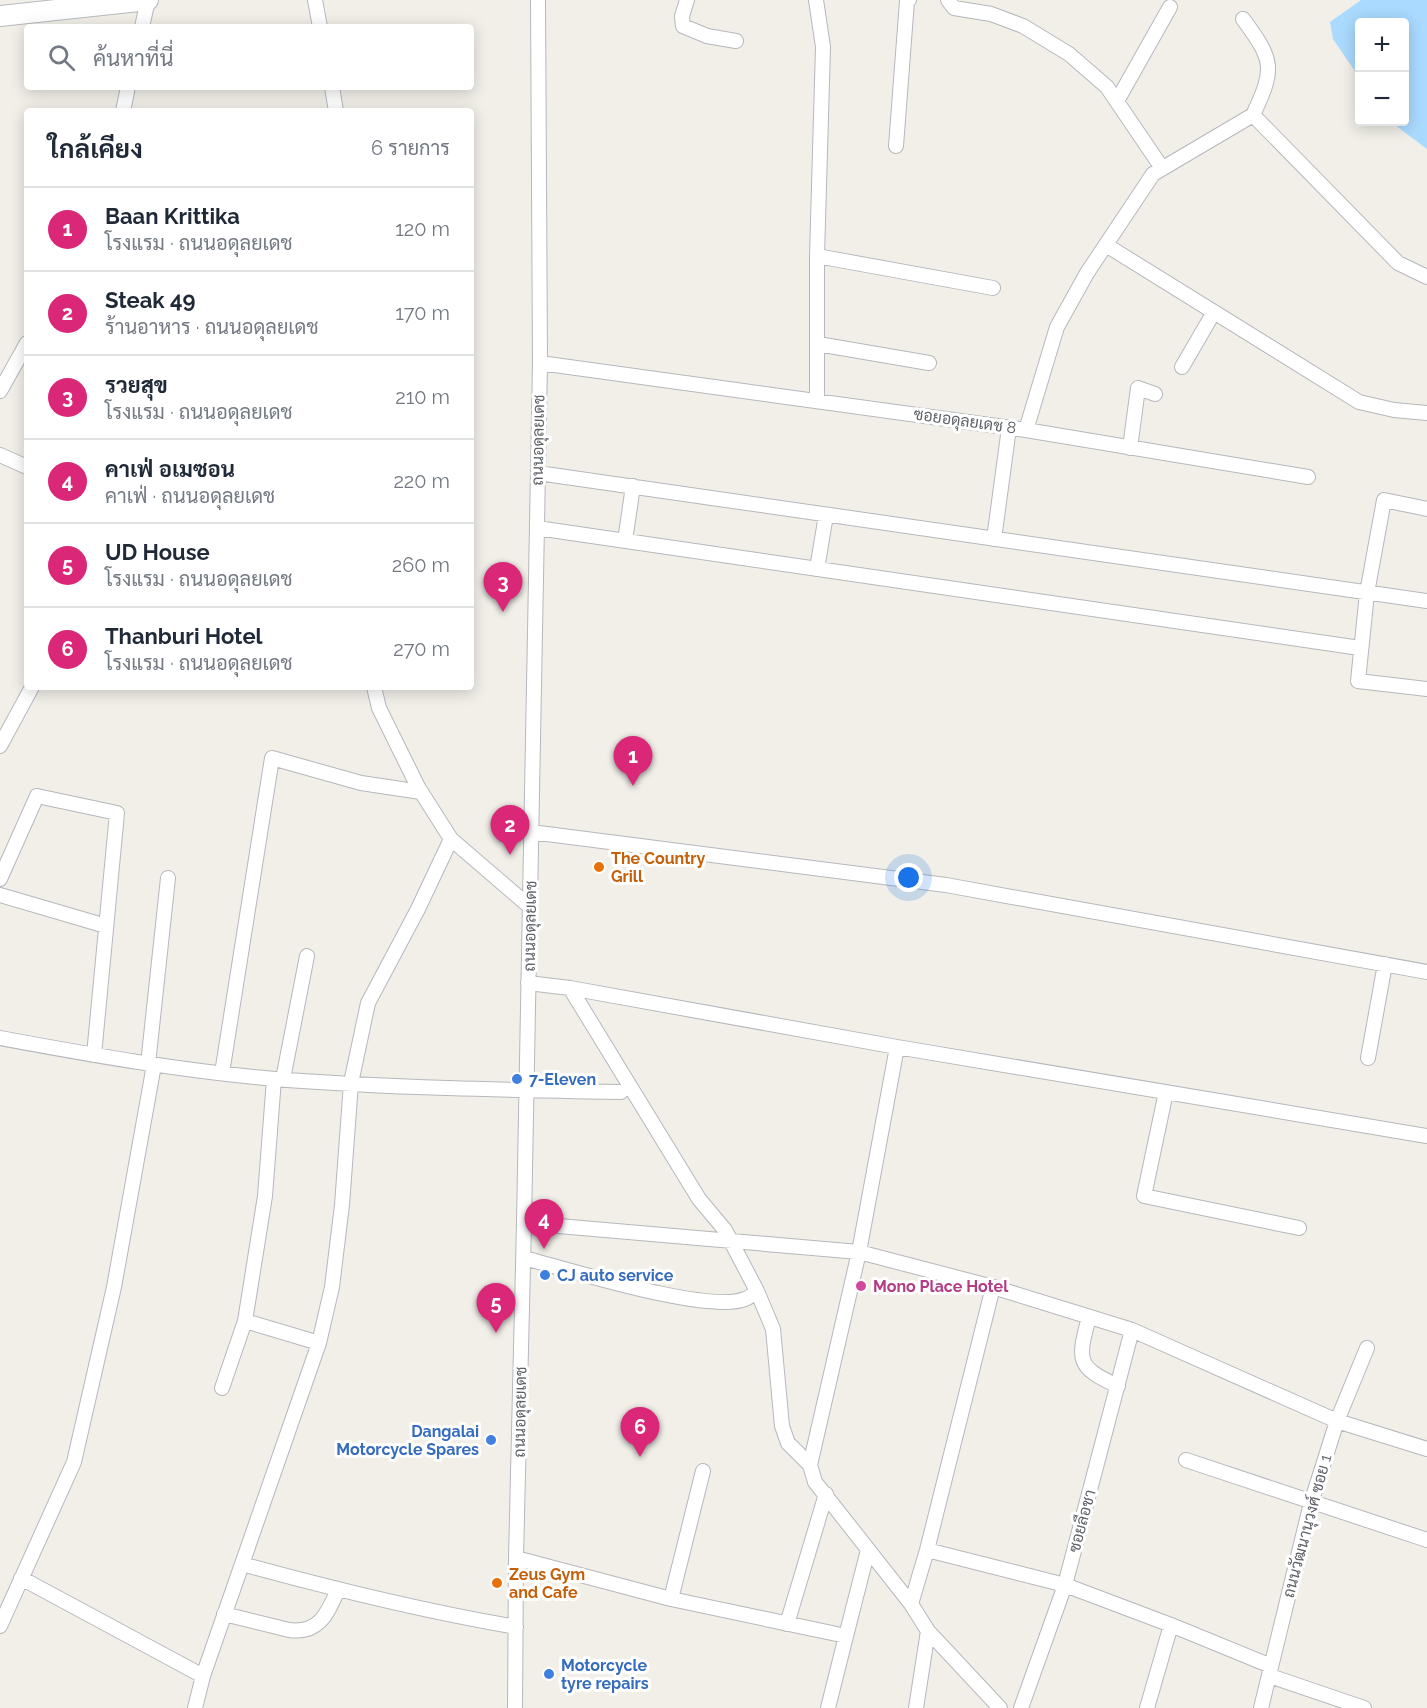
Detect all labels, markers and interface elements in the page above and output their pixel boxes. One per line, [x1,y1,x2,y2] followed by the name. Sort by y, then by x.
[1355,18,1409,126] map controls
[1355,18,1409,72] button: +
[24,24,474,90] search box
[45,41,78,74] icon: search
[93,45,173,71] text: ค้นหาที่นี่
[1355,72,1409,126] button: −
[48,134,143,164] text: ใกล้เคียง
[371,136,450,160] text: 6 รายการ
[105,203,240,229] text: Baan Krittika
[63,217,72,241] text: 1
[395,217,450,241] text: 120 m
[105,231,293,255] text: โรงแรม · ถนนอดุลยเดช
[105,287,195,313] text: Steak 49
[62,301,73,325] text: 2
[395,301,450,325] text: 170 m
[105,315,319,339] text: ร้านอาหาร · ถนนอดุลยเดช
[105,372,168,398] text: รวยสุข
[62,385,73,409] text: 3
[395,385,450,409] text: 210 m
[528,394,550,486] street label: ถนนอดุลยเดช
[105,400,293,424] text: โรงแรม · ถนนอดุลยเดช
[912,404,1018,440] street label: ซอยอดุลยเดช 8
[105,456,235,482] text: คาเฟ่ อเมซอน
[62,469,73,493] text: 4
[393,469,450,493] text: 220 m
[105,484,275,508] text: คาเฟ่ · ถนนอดุลยเดช
[105,539,210,565] text: UD House
[62,553,73,577] text: 5
[392,553,450,577] text: 260 m
[484,562,522,612] pin: 3
[105,567,293,591] text: โรงแรม · ถนนอดุลยเดช
[105,623,263,649] text: Thanburi Hotel
[61,637,74,661] text: 6
[393,637,450,661] text: 270 m
[105,651,293,675] text: โรงแรม · ถนนอดุลยเดช
[614,736,652,786] pin: 1
[490,806,530,855] pin: 2
[611,849,705,886] place label: The Country Grill
[592,860,606,874] marker: The Country Grill
[894,863,923,892] your location
[520,880,542,972] street label: ถนนอดุลยเดช
[529,1070,596,1089] place label: 7-Eleven
[510,1072,524,1086] marker: 7-Eleven
[524,1200,564,1249] pin: 4
[557,1266,674,1285] place label: CJ auto service
[538,1268,552,1282] marker: CJ auto service
[873,1277,1009,1296] place label: Mono Place Hotel
[854,1279,868,1293] marker: Mono Place Hotel
[476,1284,516,1333] pin: 5
[510,1366,532,1458] street label: ถนนอดุลยเดช
[620,1408,660,1457] pin: 6
[336,1422,479,1459] place label: Dangalai Motorcycle Spares
[484,1433,498,1447] marker: Dangalai Motorcycle Spares
[1276,1451,1337,1600] street label: ถนนวัฒนานุวงศ์ ซอย 1
[1064,1487,1100,1555] street label: ซอยลือชา
[509,1565,585,1602] place label: Zeus Gym and Cafe
[490,1576,504,1590] marker: Zeus Gym and Cafe
[561,1656,649,1693] place label: Motorcycle tyre repairs
[542,1667,556,1681] marker: Motorcycle tyre repairs

